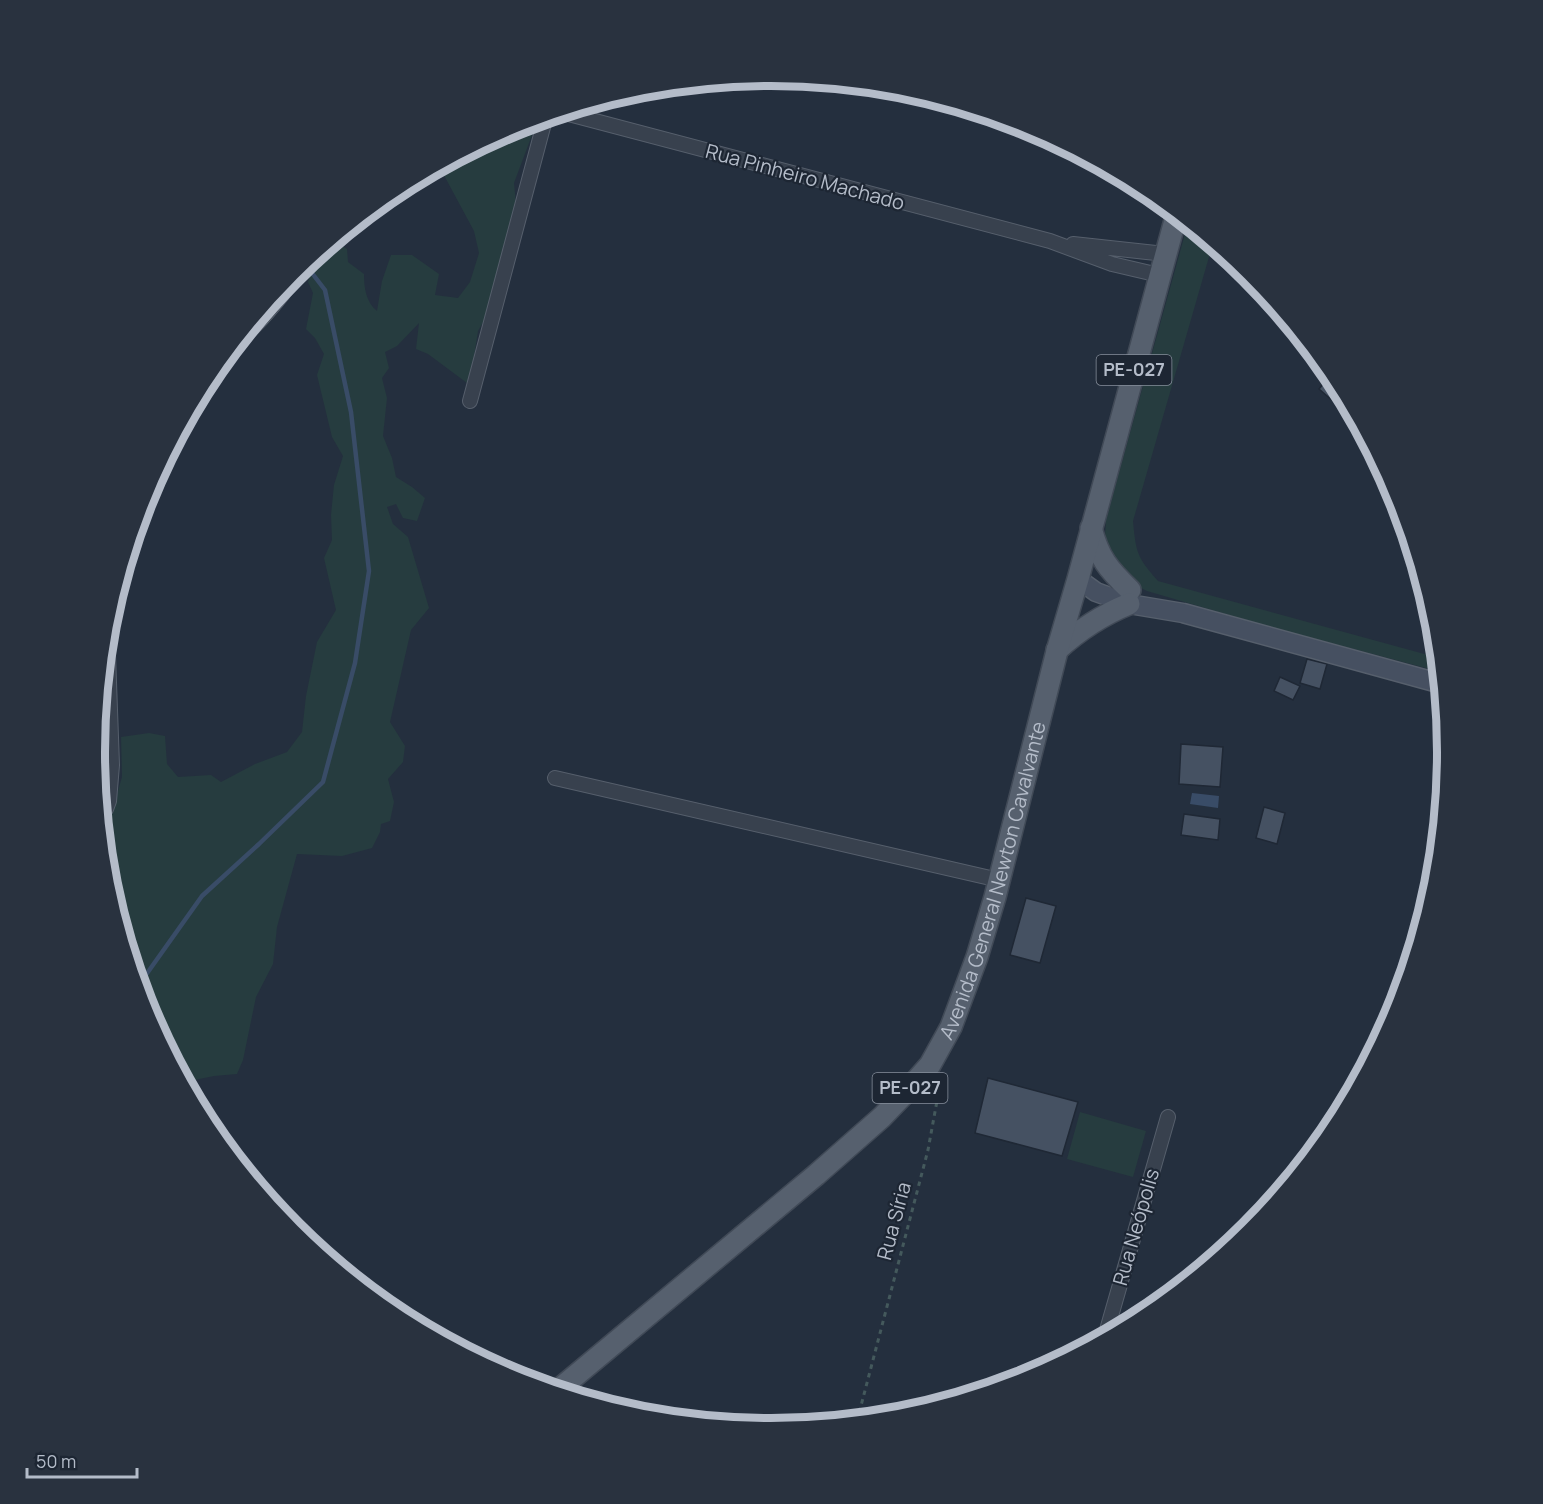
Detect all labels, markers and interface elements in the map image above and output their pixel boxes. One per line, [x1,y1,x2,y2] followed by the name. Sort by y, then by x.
[703,137,908,216] street label: Rua Pinheiro Machado
[1096,355,1172,385] road number: PE-027
[933,719,1052,1044] street label: Avenida General Newton Cavalvante
[872,1073,948,1103] road number: PE-027
[1106,1165,1165,1288] street label: Rua Neópolis
[870,1179,917,1263] street label: Rua Síria
[27,1441,136,1479] scale bar
[36,1449,76,1473] text: 50 m

